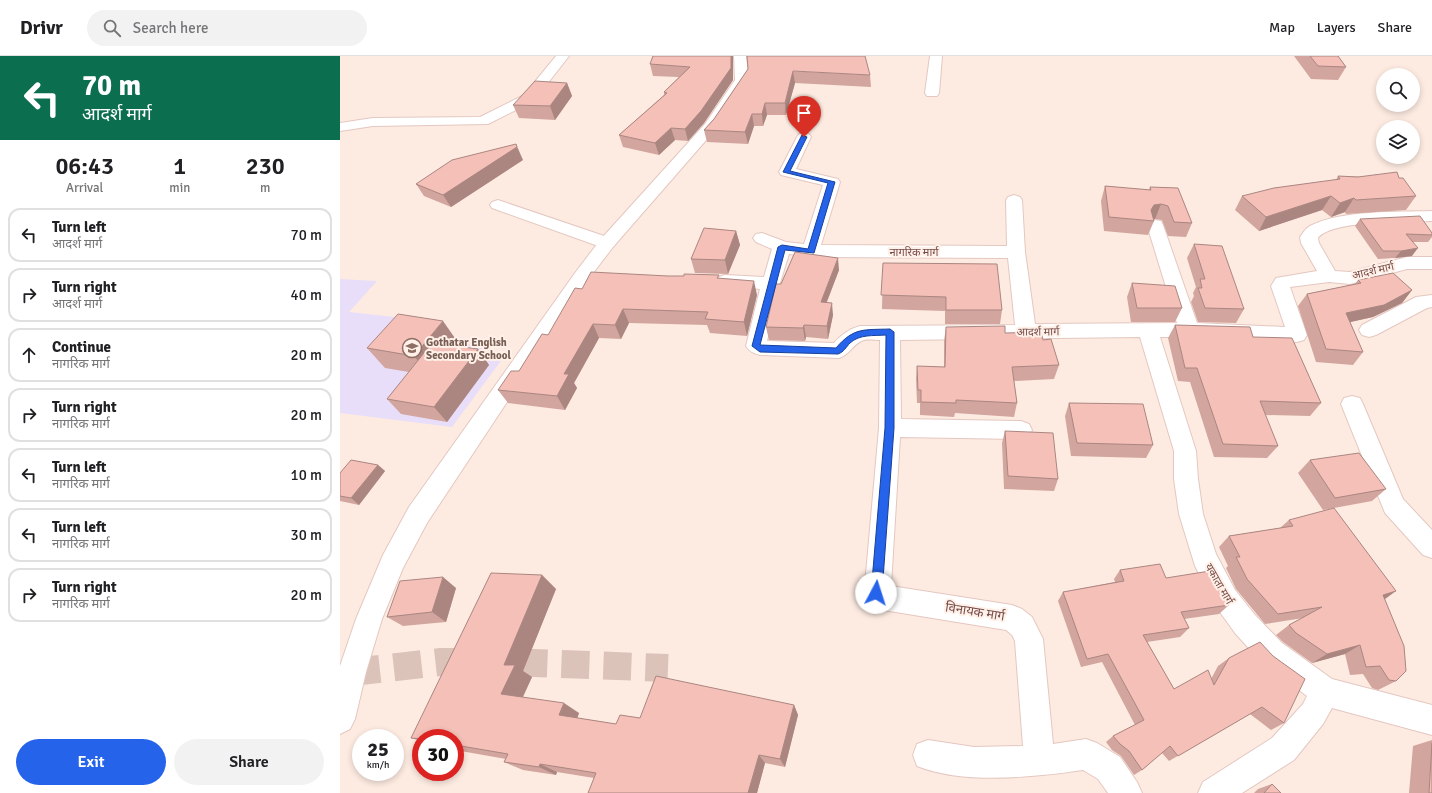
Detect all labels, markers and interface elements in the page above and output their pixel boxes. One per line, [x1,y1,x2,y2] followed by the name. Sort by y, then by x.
[87,10,367,46] search box
[20,16,63,40] text: Drivr
[101,17,123,39] icon: search
[133,19,208,37] text: Search here
[1269,19,1295,36] text: Map
[1317,19,1356,36] text: Layers
[1378,19,1412,36] text: Share
[1376,68,1420,164] map controls
[1376,68,1420,112] button: search
[82,69,141,103] text: 70 m
[16,72,68,124] icon: left
[787,96,821,137] pin
[793,102,815,124] icon: arrive
[82,103,152,125] text: आदर्श मार्ग
[1376,120,1420,164] button: layers
[55,151,114,181] text: 06:43
[173,151,186,181] text: 1
[246,151,285,181] text: 230
[66,180,103,196] text: Arrival
[169,180,190,196] text: min
[260,180,270,196] text: m
[52,218,106,236] text: Turn left
[18,224,40,246] icon: left
[291,226,322,244] text: 70 m
[52,236,102,252] text: आदर्श मार्ग
[890,246,939,259] street label: नागरिक मार्ग
[1351,260,1396,282] street label: आदर्श मार्ग
[52,278,117,296] text: Turn right
[18,284,40,306] icon: right
[291,286,322,304] text: 40 m
[52,296,102,312] text: आदर्श मार्ग
[1017,325,1060,339] street label: आदर्श मार्ग
[426,336,511,362] place label: Gothatar English Secondary School
[401,337,423,359] school or university icon: Gothatar English Secondary School
[52,338,111,356] text: Continue
[18,344,40,366] icon: ahead
[291,346,322,364] text: 20 m
[52,356,110,372] text: नागरिक मार्ग
[52,398,117,416] text: Turn right
[18,404,40,426] icon: right
[291,406,322,424] text: 20 m
[52,416,110,432] text: नागरिक मार्ग
[52,458,106,476] text: Turn left
[18,464,40,486] icon: left
[291,466,322,484] text: 10 m
[52,476,110,492] text: नागरिक मार्ग
[52,518,106,536] text: Turn left
[18,524,40,546] icon: left
[291,526,322,544] text: 30 m
[52,536,110,552] text: नागरिक मार्ग
[1202,561,1236,608] street label: यकाता मार्ग
[855,572,897,614] position arrow
[52,578,117,596] text: Turn right
[18,584,40,606] icon: right
[291,586,322,604] text: 20 m
[52,596,110,612] text: नागरिक मार्ग
[944,599,1007,625] street label: विनायक मार्ग
[412,729,464,781] speed limit sign: 30
[367,737,389,762] text: 25
[16,739,166,785] button: Exit
[174,739,324,785] button: Share
[367,759,389,771] text: km/h

